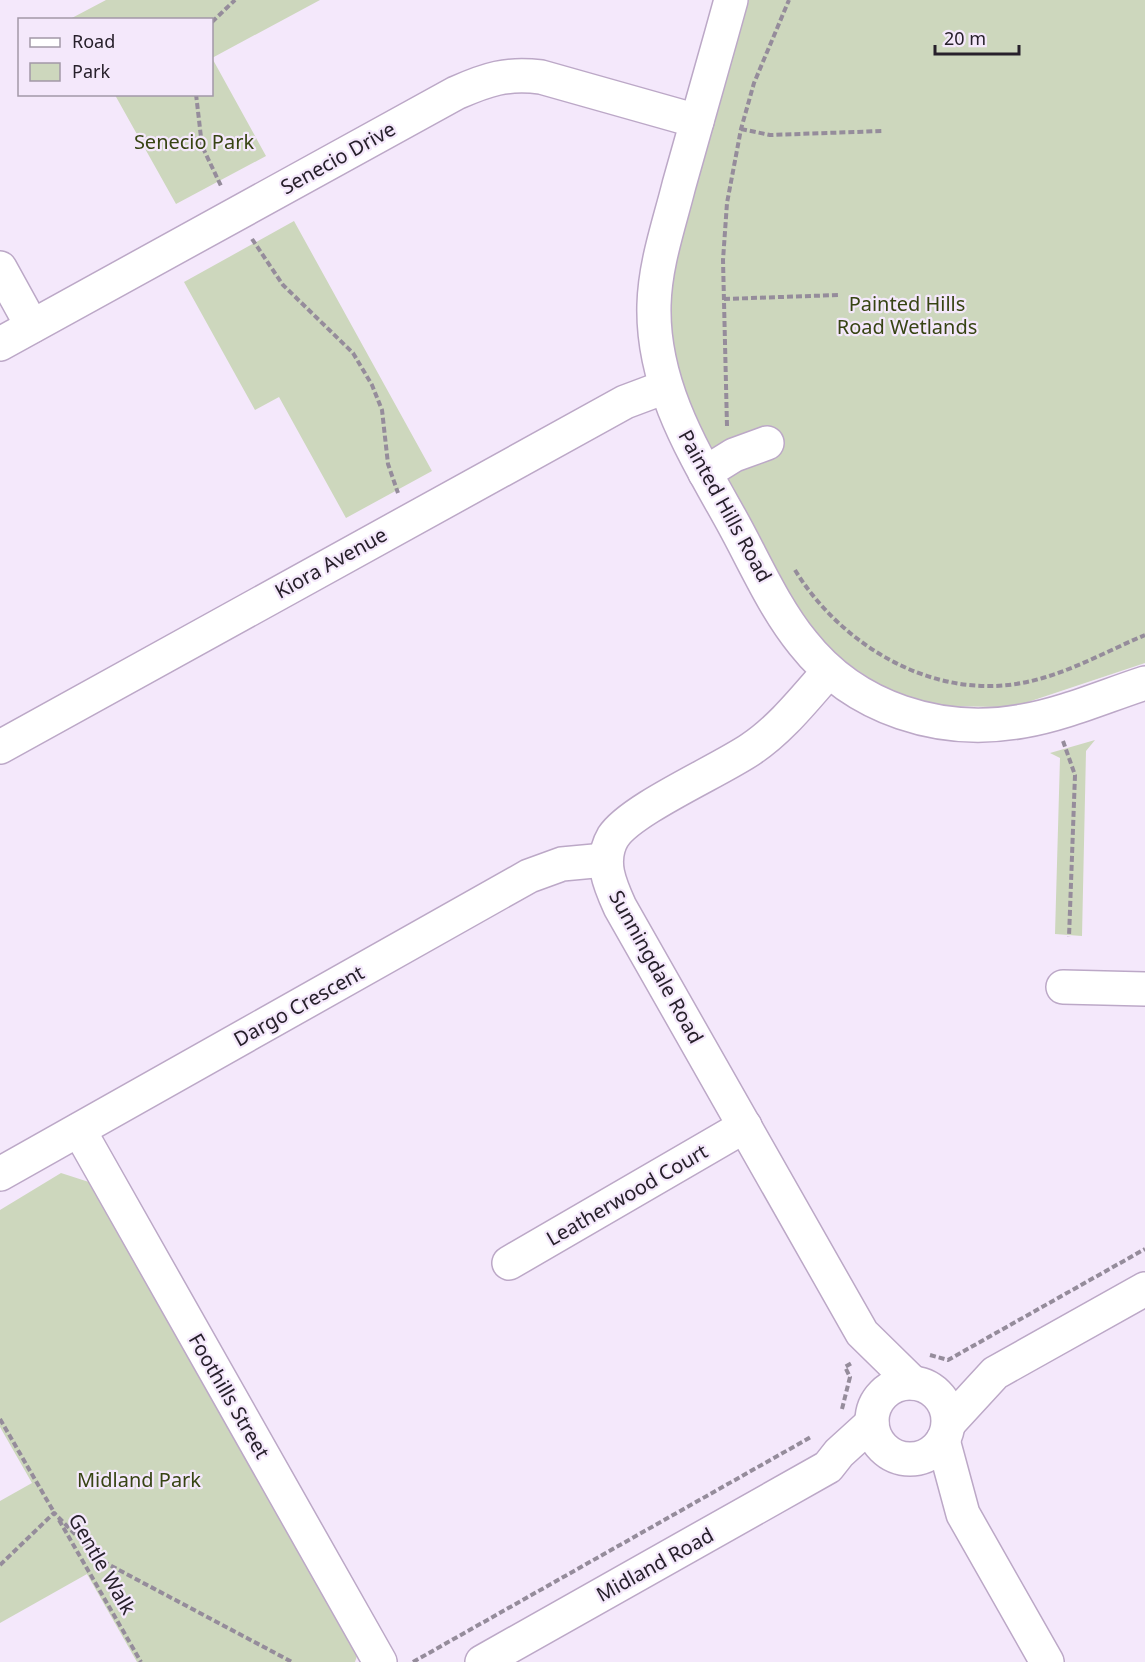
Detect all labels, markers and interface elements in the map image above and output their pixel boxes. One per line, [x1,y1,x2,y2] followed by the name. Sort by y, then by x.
[18,18,213,96] legend
[935,18,1019,56] scale bar
[944,26,986,50] text: 20 m
[72,29,115,53] text: Road
[72,59,110,83] text: Park
[275,115,400,200] street label: Senecio Drive
[134,128,254,155] park label: Senecio Park
[837,290,977,340] park label: Painted Hills Road Wetlands
[672,425,778,587] street label: Painted Hills Road
[270,521,392,604] street label: Kiora Avenue
[603,885,710,1048] street label: Sunningdale Road
[229,959,369,1053] street label: Dargo Crescent
[541,1137,712,1252] street label: Leatherwood Court
[183,1328,276,1463] street label: Foothills Street
[77,1466,201,1493] park label: Midland Park
[63,1508,142,1619] street label: Gentle Walk
[591,1521,718,1608] street label: Midland Road

